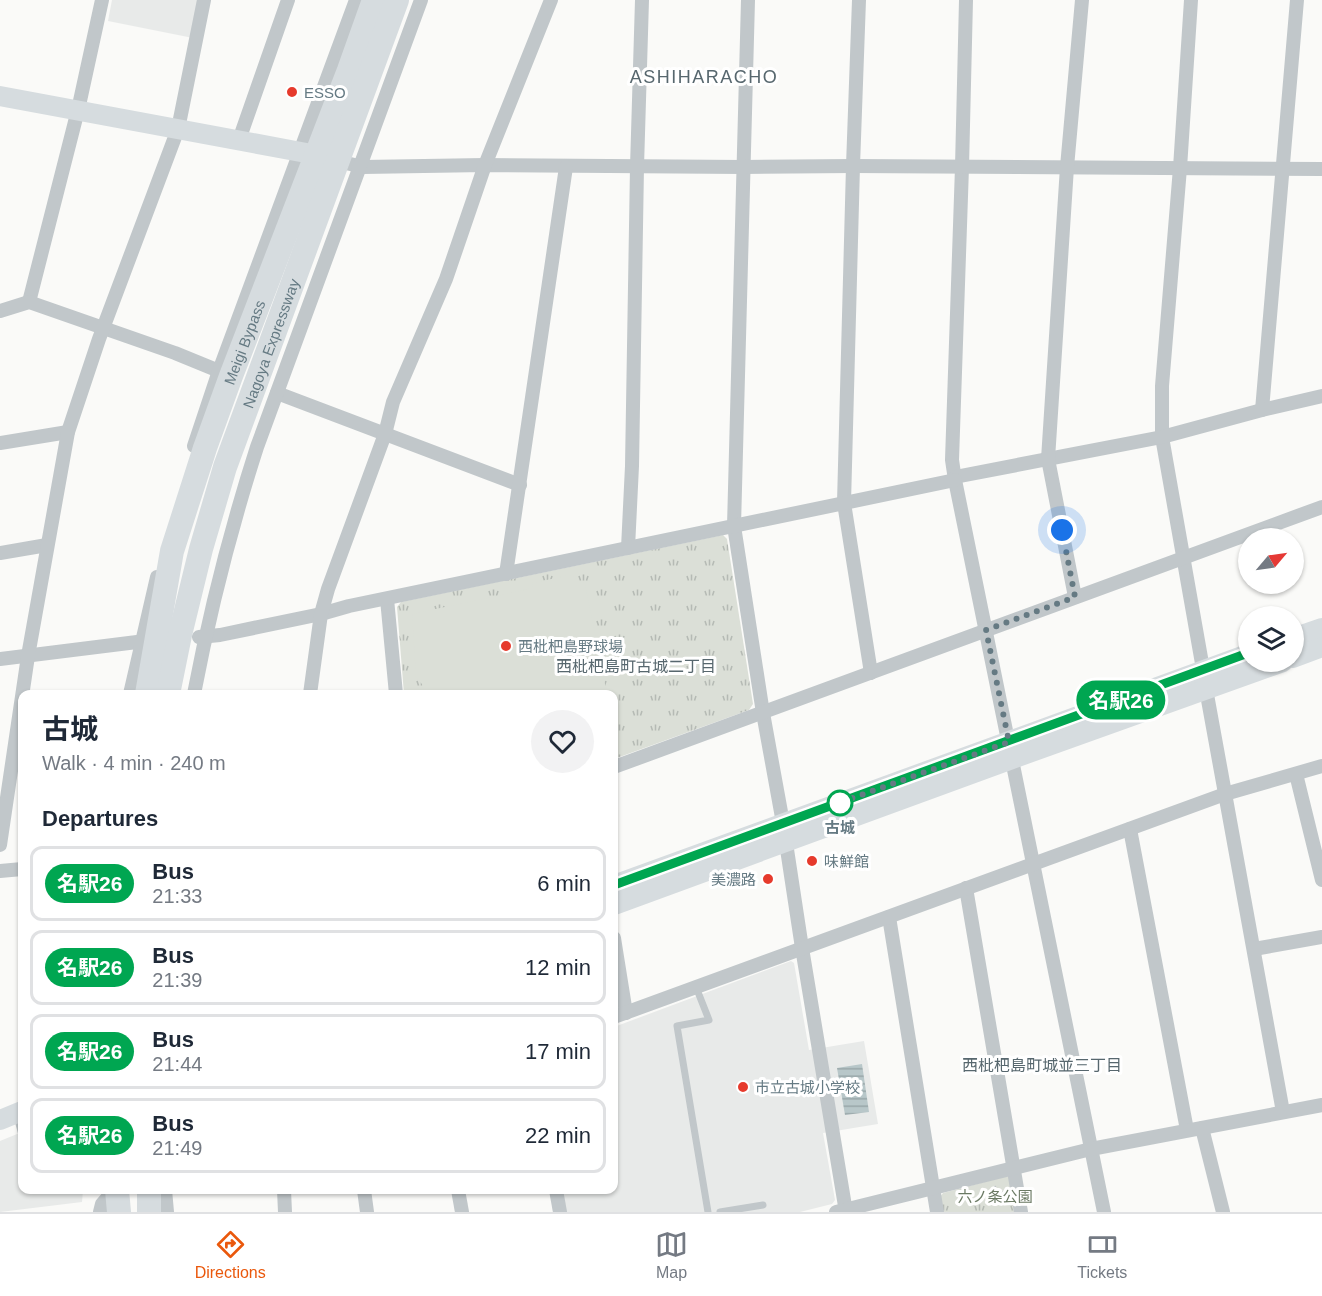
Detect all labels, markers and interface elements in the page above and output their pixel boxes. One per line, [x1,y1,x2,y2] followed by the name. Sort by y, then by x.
[630,67,778,87] district label: ASHIHARACHO
[304,84,346,101] place label: ESSO
[285,85,299,99] marker: ESSO
[239,276,302,410] street label: Nagoya Expressway
[220,298,268,387] street label: Meigi Bypass
[1047,515,1077,545] your location
[1238,528,1304,594] north arrow
[1238,528,1304,672] map controls
[1238,606,1304,672] button: layers
[518,638,623,655] place label: 西枇杷島野球場
[499,639,513,653] marker: 西枇杷島野球場
[556,658,716,675] district label: 西枇杷島町古城二丁目
[1079,680,1163,720] line badge: 名駅26
[1088,689,1154,712] text: 名駅26
[531,710,594,773] button: heart
[42,714,98,745] text: 古城
[42,752,226,774] text: Walk · 4 min · 240 m
[827,790,853,816] marker: 古城
[42,806,158,831] text: Departures
[825,819,855,836] place label: 古城
[824,853,869,870] place label: 味鮮館
[805,854,819,868] marker: 味鮮館
[152,859,194,884] text: Bus
[537,871,591,896] text: 6 min
[711,871,756,888] place label: 美濃路
[57,872,122,895] text: 名駅26
[761,872,775,886] marker: 美濃路
[152,885,202,907] text: 21:33
[152,943,194,968] text: Bus
[525,955,591,980] text: 12 min
[57,956,122,979] text: 名駅26
[152,969,202,991] text: 21:39
[152,1027,194,1052] text: Bus
[525,1039,591,1064] text: 17 min
[57,1040,122,1063] text: 名駅26
[152,1053,202,1075] text: 21:44
[962,1057,1122,1074] district label: 西枇杷島町城並三丁目
[755,1079,860,1096] place label: 市立古城小学校
[736,1080,750,1094] marker: 市立古城小学校
[152,1111,194,1136] text: Bus
[525,1123,591,1148] text: 22 min
[57,1124,122,1147] text: 名駅26
[152,1137,202,1159] text: 21:49
[957,1188,1033,1205] park label: 六ノ条公園
[195,1228,266,1282] tab: Directions
[655,1228,688,1282] tab: Map
[1077,1228,1127,1282] tab: Tickets

